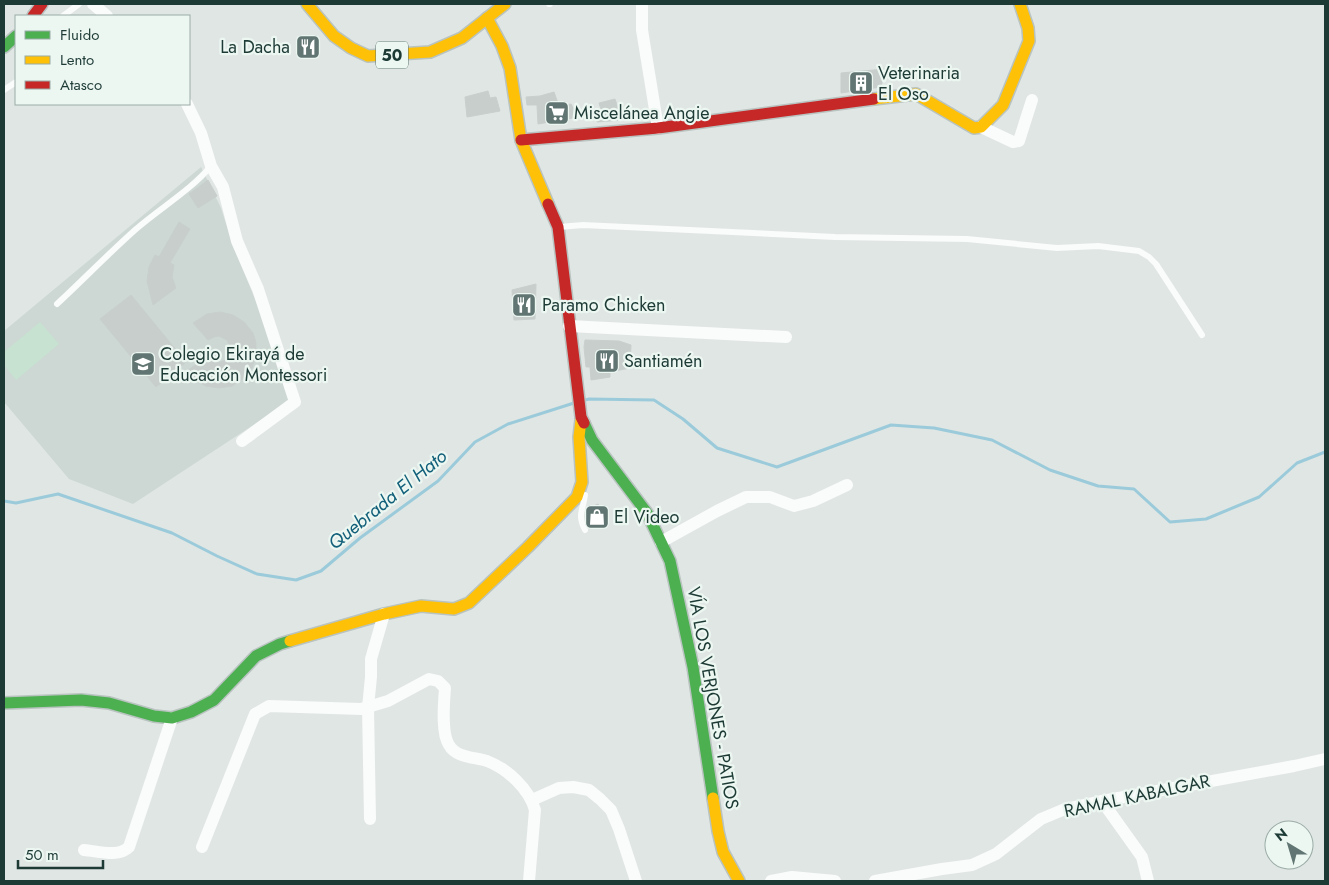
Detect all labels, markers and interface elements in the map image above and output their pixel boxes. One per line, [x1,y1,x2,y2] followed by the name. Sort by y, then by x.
[15,15,190,105] legend
[60,24,99,46] text: Fluido
[220,34,290,60] place label: La Dacha
[295,34,321,60] restaurant icon: La Dacha
[376,42,408,68] road number: 50
[60,49,94,71] text: Lento
[878,60,960,107] place label: Veterinaria El Oso
[848,70,874,96] building icon: Veterinaria El Oso
[60,74,102,96] text: Atasco
[544,100,570,126] supermarket icon: Miscelánea Angie
[574,100,710,126] place label: Miscelánea Angie
[511,292,537,318] restaurant icon: Paramo Chicken
[542,292,666,318] place label: Paramo Chicken
[160,341,327,388] place label: Colegio Ekirayá de Educación Montessori
[594,348,620,374] restaurant icon: Santiamén
[624,348,702,374] place label: Santiamén
[130,351,156,377] school or university icon: Colegio Ekirayá de Educación Montessori
[322,443,453,556] water label: Quebrada El Hato
[584,504,610,530] shop icon: El Video
[614,504,680,530] place label: El Video
[681,585,745,811] street label: VÍA LOS VERJONES - PATIOS
[1062,768,1212,824] street label: RAMAL KABALGAR
[1264,820,1314,870] north arrow
[1270,823,1292,846] text: N
[18,838,102,870] scale bar
[25,844,59,866] text: 50 m

